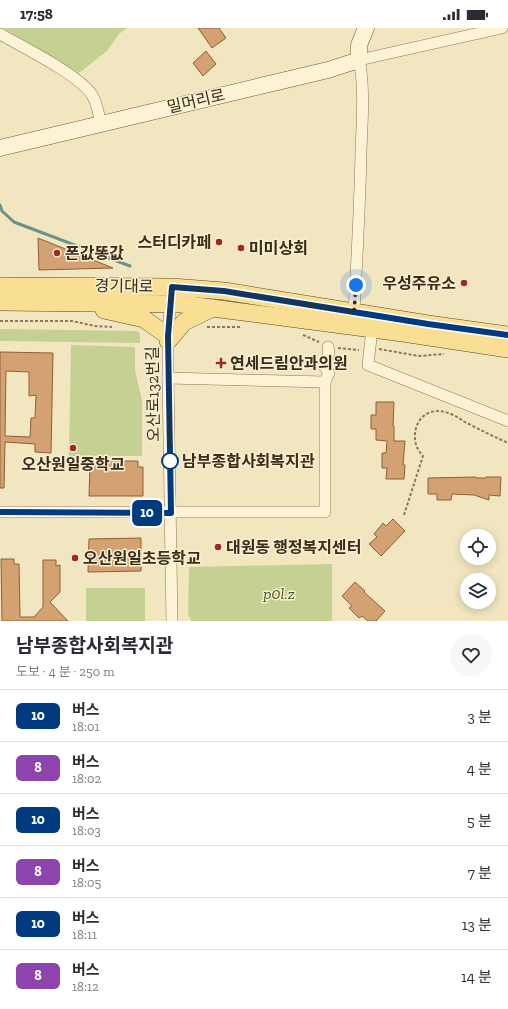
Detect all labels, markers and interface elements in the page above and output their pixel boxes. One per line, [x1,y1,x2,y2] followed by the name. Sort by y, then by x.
[20,5,53,23] text: 17:58
[165,85,227,117] street label: 밀머리로
[137,233,211,252] place label: 스터디카페
[214,237,224,247] marker: 스터디카페
[249,239,308,258] place label: 미미상회
[236,243,246,253] marker: 미미상회
[65,244,124,263] place label: 폰값똥값
[52,248,62,258] marker: 폰값똥값
[382,274,456,293] place label: 우성주유소
[346,275,366,295] your location
[94,276,154,296] street label: 경기대로
[459,278,469,288] marker: 우성주유소
[143,346,163,442] street label: 오산로132번길
[230,354,348,373] place label: 연세드림안과의원
[215,357,227,369] marker: 연세드림안과의원
[68,443,78,453] marker: 오산원일중학교
[161,452,179,470] marker: 남부종합사회복지관
[182,452,315,471] place label: 남부종합사회복지관
[21,455,125,474] place label: 오산원일중학교
[129,500,165,526] line badge: 10
[140,504,154,521] text: 10
[460,529,496,609] map controls
[460,529,496,565] button: locate
[226,538,361,557] place label: 대원동 행정복지센터
[213,542,223,552] marker: 대원동 행정복지센터
[83,549,201,568] place label: 오산원일초등학교
[70,553,80,563] marker: 오산원일초등학교
[460,573,496,609] button: layers
[262,584,295,603] park label: p0l.z
[16,634,173,657] text: 남부종합사회복지관
[450,634,492,676] button: heart
[16,664,114,679] text: 도보 · 4 분 · 250 m
[72,701,100,719] text: 버스
[31,707,45,724] text: 10
[467,708,492,726] text: 3 분
[72,719,99,734] text: 18:01
[72,753,100,771] text: 버스
[34,759,42,776] text: 8
[467,760,492,778] text: 4 분
[72,771,101,786] text: 18:02
[72,805,100,823] text: 버스
[31,811,45,828] text: 10
[467,812,492,830] text: 5 분
[72,823,101,838] text: 18:03
[72,857,100,875] text: 버스
[34,863,42,880] text: 8
[468,864,492,882] text: 7 분
[72,875,101,890] text: 18:05
[72,909,100,927] text: 버스
[31,915,45,932] text: 10
[462,916,492,934] text: 13 분
[72,927,97,942] text: 18:11
[72,961,100,979] text: 버스
[34,967,42,984] text: 8
[461,968,492,986] text: 14 분
[72,979,99,994] text: 18:12

